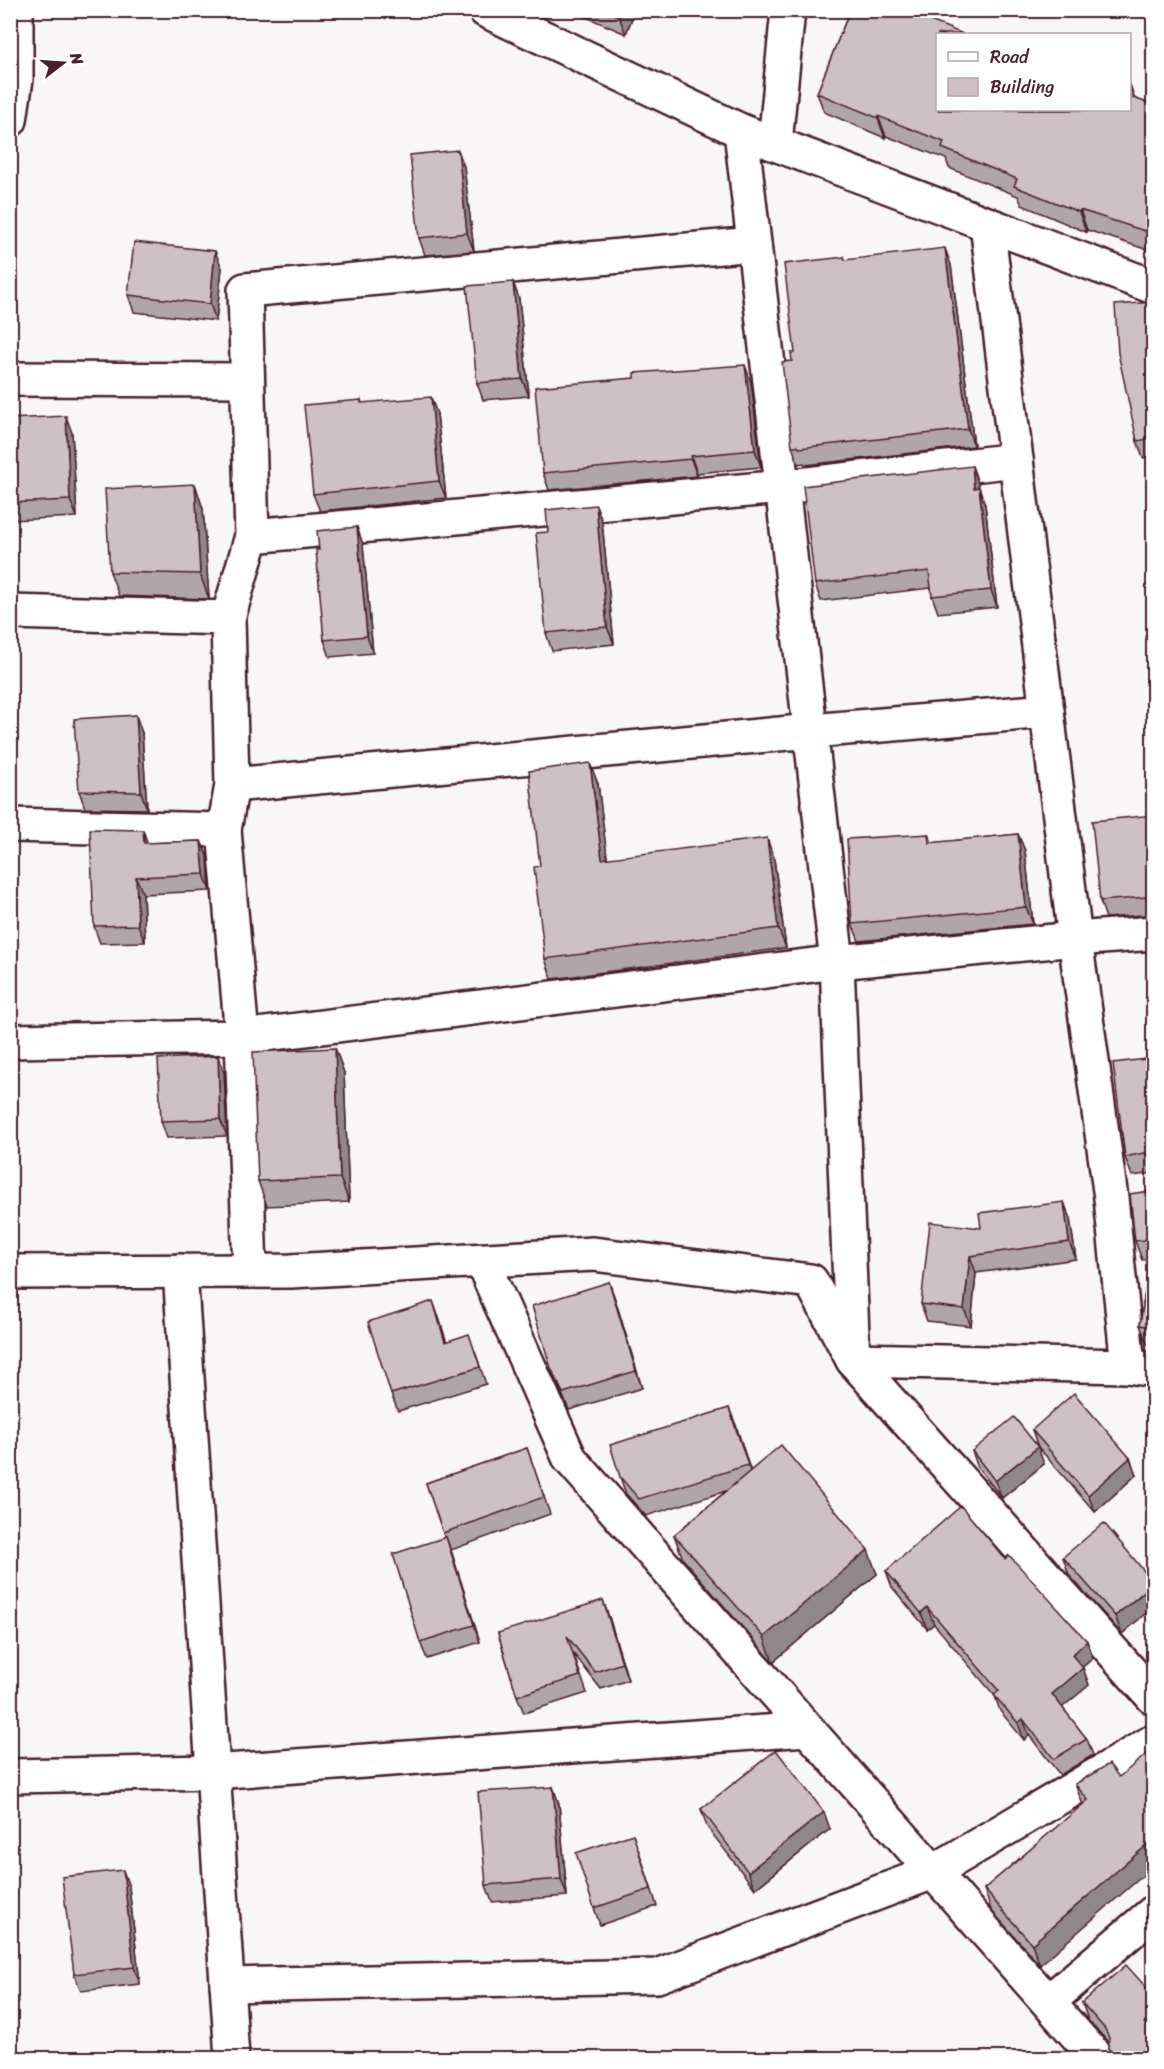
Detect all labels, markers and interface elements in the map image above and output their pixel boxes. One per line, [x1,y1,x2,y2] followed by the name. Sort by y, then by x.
[33,33,93,93] north arrow
[936,33,1131,111] legend
[990,41,1030,73] text: Road
[61,48,93,69] text: N
[990,71,1054,103] text: Building

